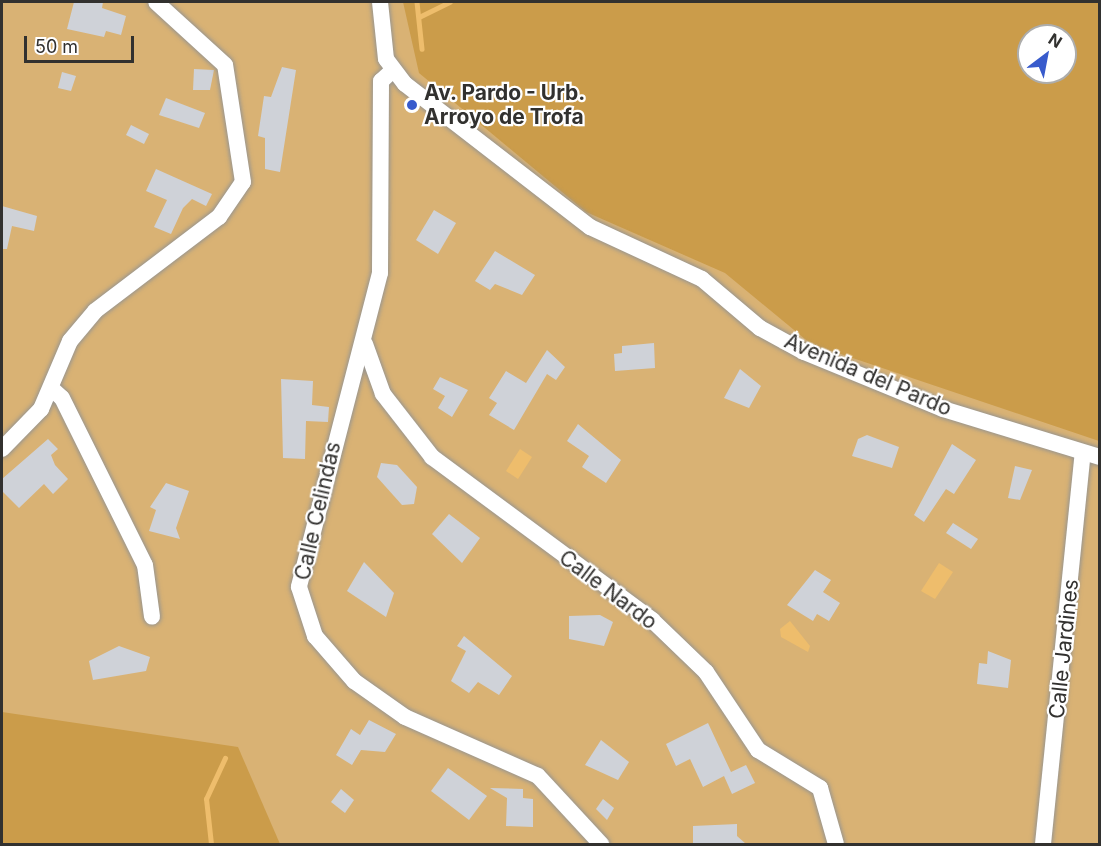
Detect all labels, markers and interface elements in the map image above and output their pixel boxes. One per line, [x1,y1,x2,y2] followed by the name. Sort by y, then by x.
[27,24,136,62] scale bar
[1017,24,1077,84] north arrow
[1045,29,1066,52] text: N
[35,36,78,57] text: 50 m
[424,80,586,130] place label: Av. Pardo - Urb. Arroyo de Trofa
[405,98,419,112] marker: Av. Pardo - Urb. Arroyo de Trofa
[781,328,955,422] street label: Avenida del Pardo
[290,439,346,583] street label: Calle Celindas
[554,545,662,635] street label: Calle Nardo
[1044,578,1084,720] street label: Calle Jardines

